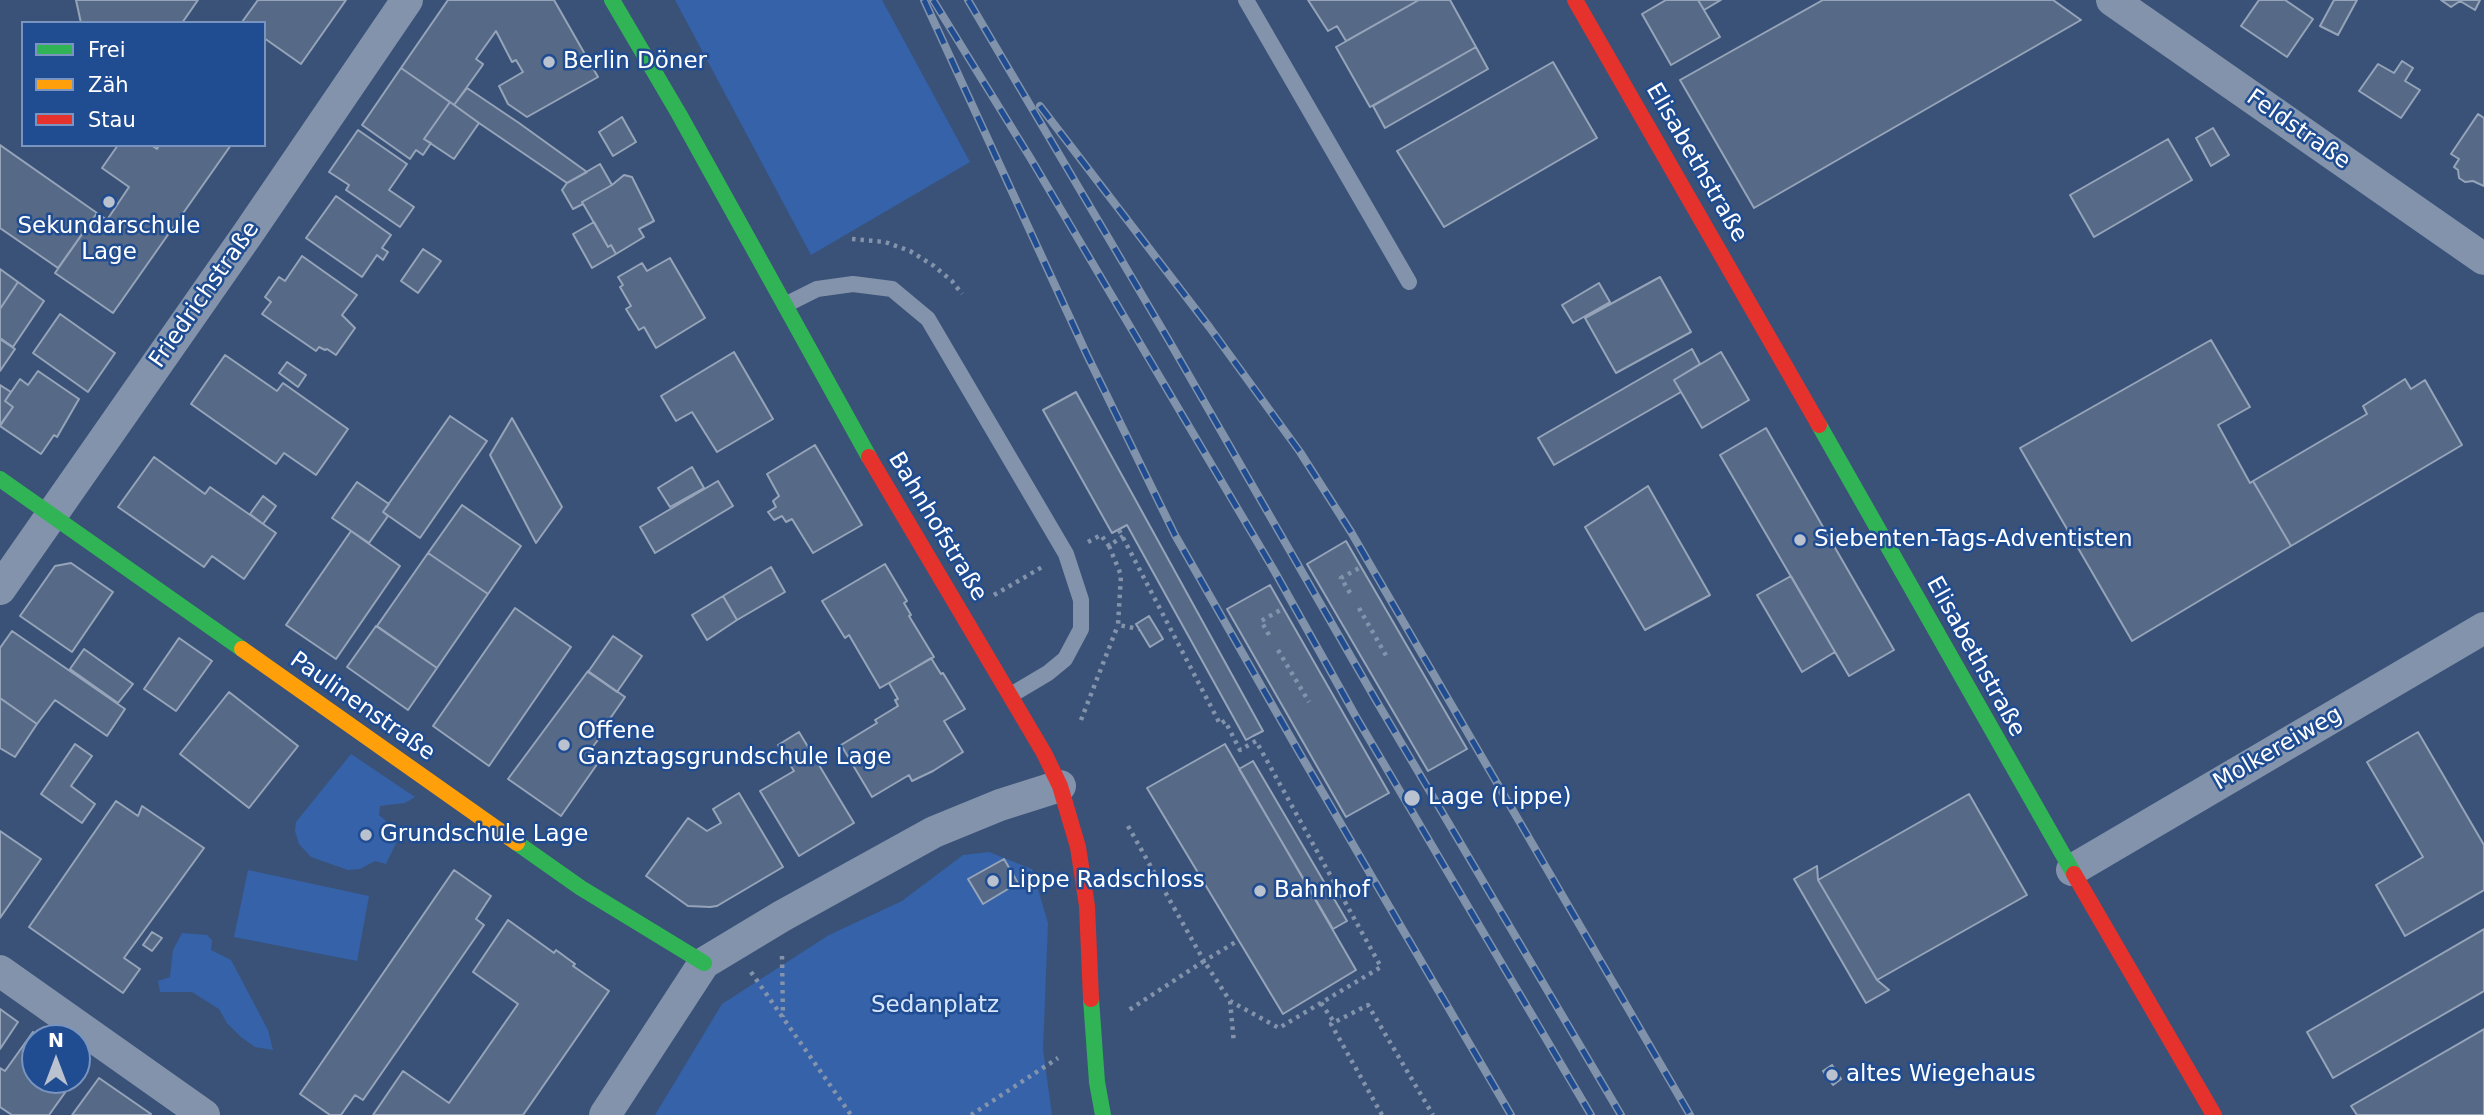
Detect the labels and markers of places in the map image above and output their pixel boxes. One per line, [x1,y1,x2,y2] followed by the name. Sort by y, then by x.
[563,48,707,76] place label: Berlin Döner
[541,54,557,70] marker: Berlin Döner
[101,194,117,210] marker: Sekundarschule Lage
[18,213,200,267] place label: Sekundarschule Lage
[1814,526,2133,554] place label: Siebenten-Tags-Adventisten
[1792,532,1808,548] marker: Siebenten-Tags-Adventisten
[578,718,891,772] place label: Offene Ganztagsgrundschule Lage
[556,737,572,753] marker: Offene Ganztagsgrundschule Lage
[1428,784,1571,812] place label: Lage (Lippe)
[1402,788,1422,808] marker: Lage (Lippe)
[380,821,588,849] place label: Grundschule Lage
[358,827,374,843] marker: Grundschule Lage
[1007,867,1205,895] place label: Lippe Radschloss
[985,873,1001,889] marker: Lippe Radschloss
[1274,877,1370,905] place label: Bahnhof
[1252,883,1268,899] marker: Bahnhof
[1846,1061,2036,1089] place label: altes Wiegehaus
[1824,1067,1840,1083] marker: altes Wiegehaus

